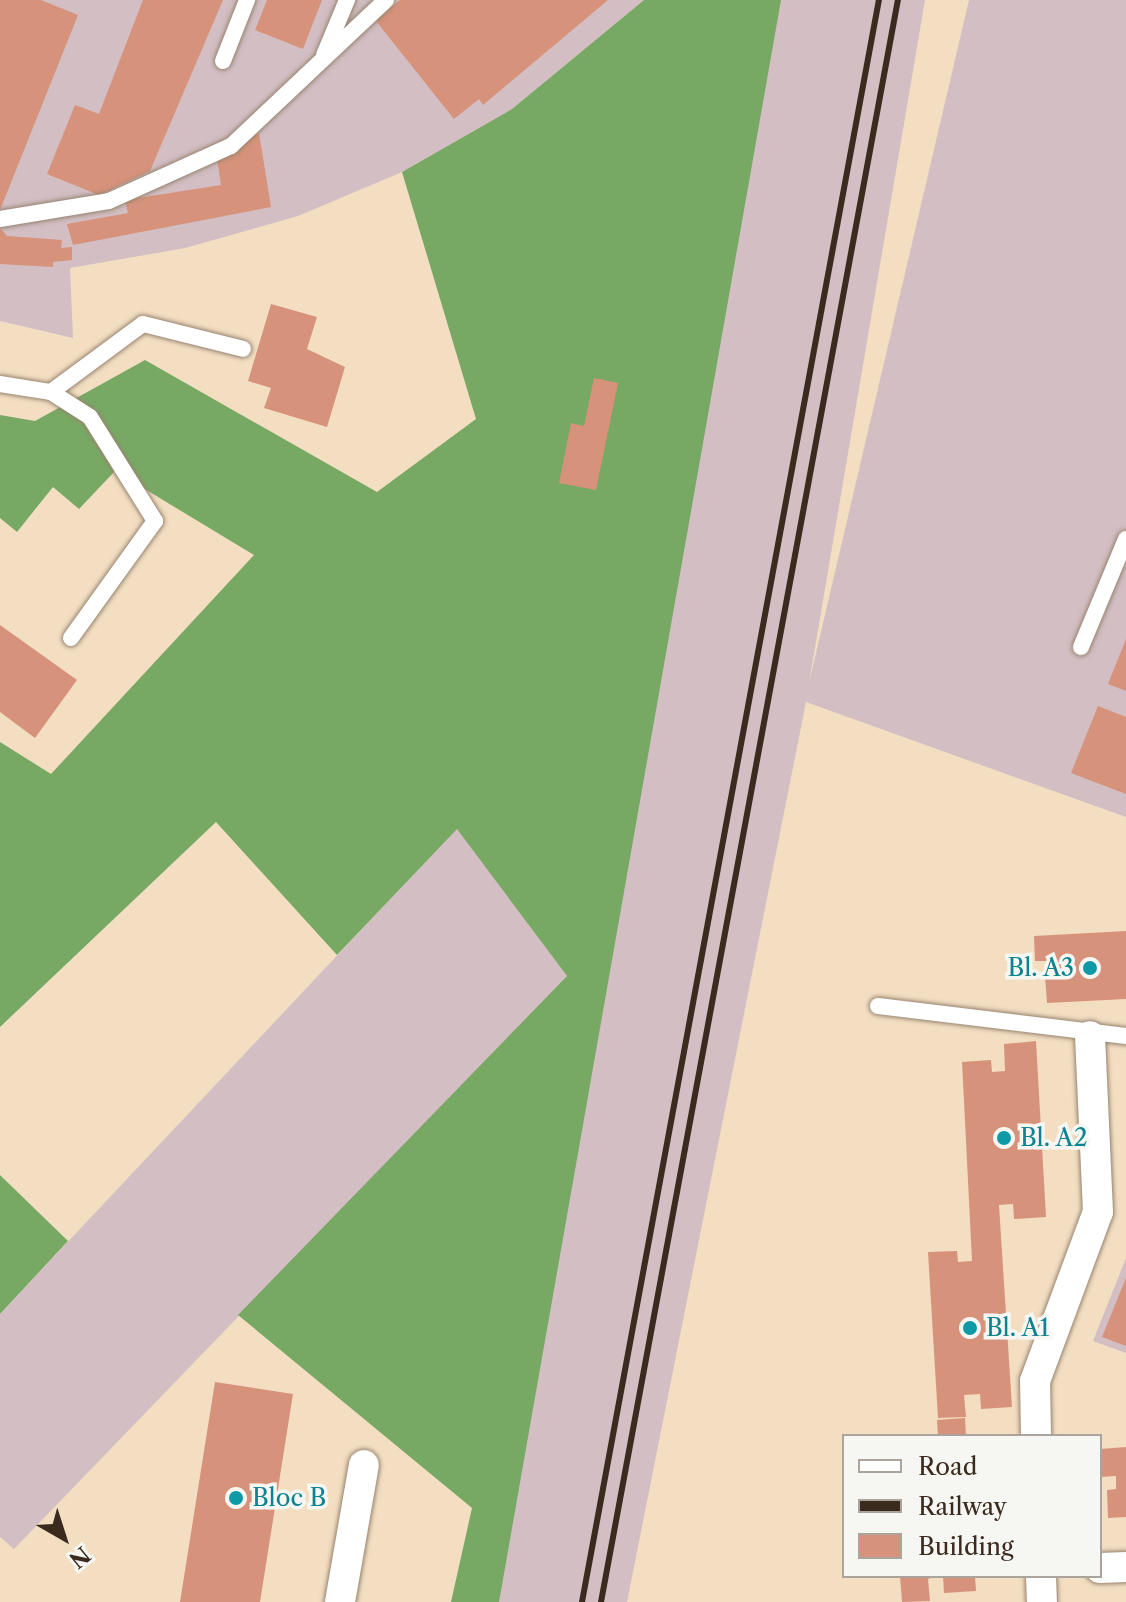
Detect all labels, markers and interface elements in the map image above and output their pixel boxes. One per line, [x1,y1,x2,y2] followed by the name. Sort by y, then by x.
[1007,954,1074,982] place label: Bl. A3
[1081,959,1099,977] marker: Bl. A3
[1020,1124,1089,1152] place label: Bl. A2
[995,1129,1013,1147] marker: Bl. A2
[986,1314,1050,1342] place label: Bl. A1
[961,1319,979,1337] marker: Bl. A1
[842,1434,1102,1578] legend
[918,1452,977,1481] text: Road
[252,1484,326,1512] place label: Bloc B
[227,1489,245,1507] marker: Bloc B
[918,1492,1007,1521] text: Railway
[24,1498,104,1578] north arrow
[918,1532,1014,1561] text: Building
[63,1541,95,1574] text: N

